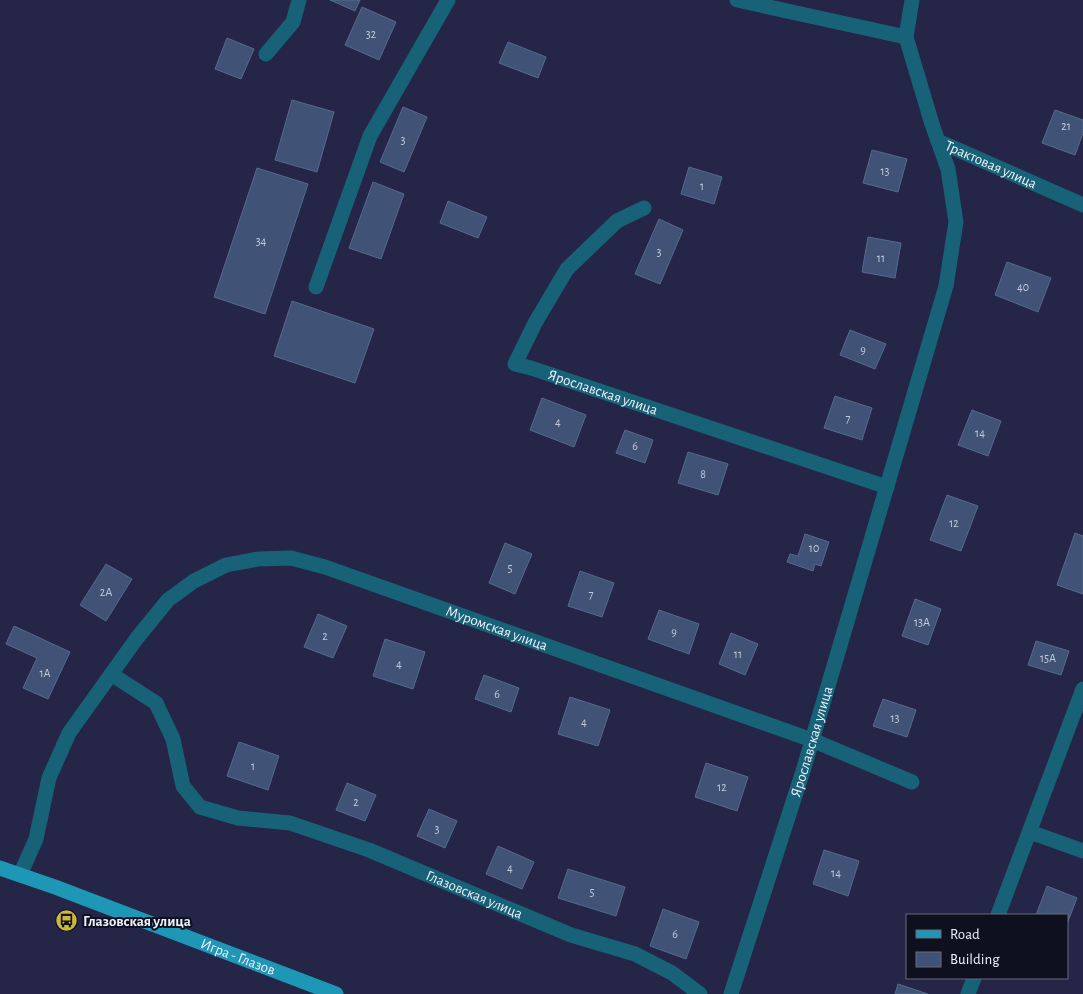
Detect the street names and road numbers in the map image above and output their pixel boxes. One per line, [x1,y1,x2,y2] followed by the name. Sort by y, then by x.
[943,138,1039,192] street label: Трактовая улица
[546,367,660,418] street label: Ярославская улица
[444,604,550,654] street label: Муромская улица
[788,684,836,799] street label: Ярославская улица
[424,868,525,922] street label: Глазовская улица
[198,936,277,978] street label: Игра - Глазов

